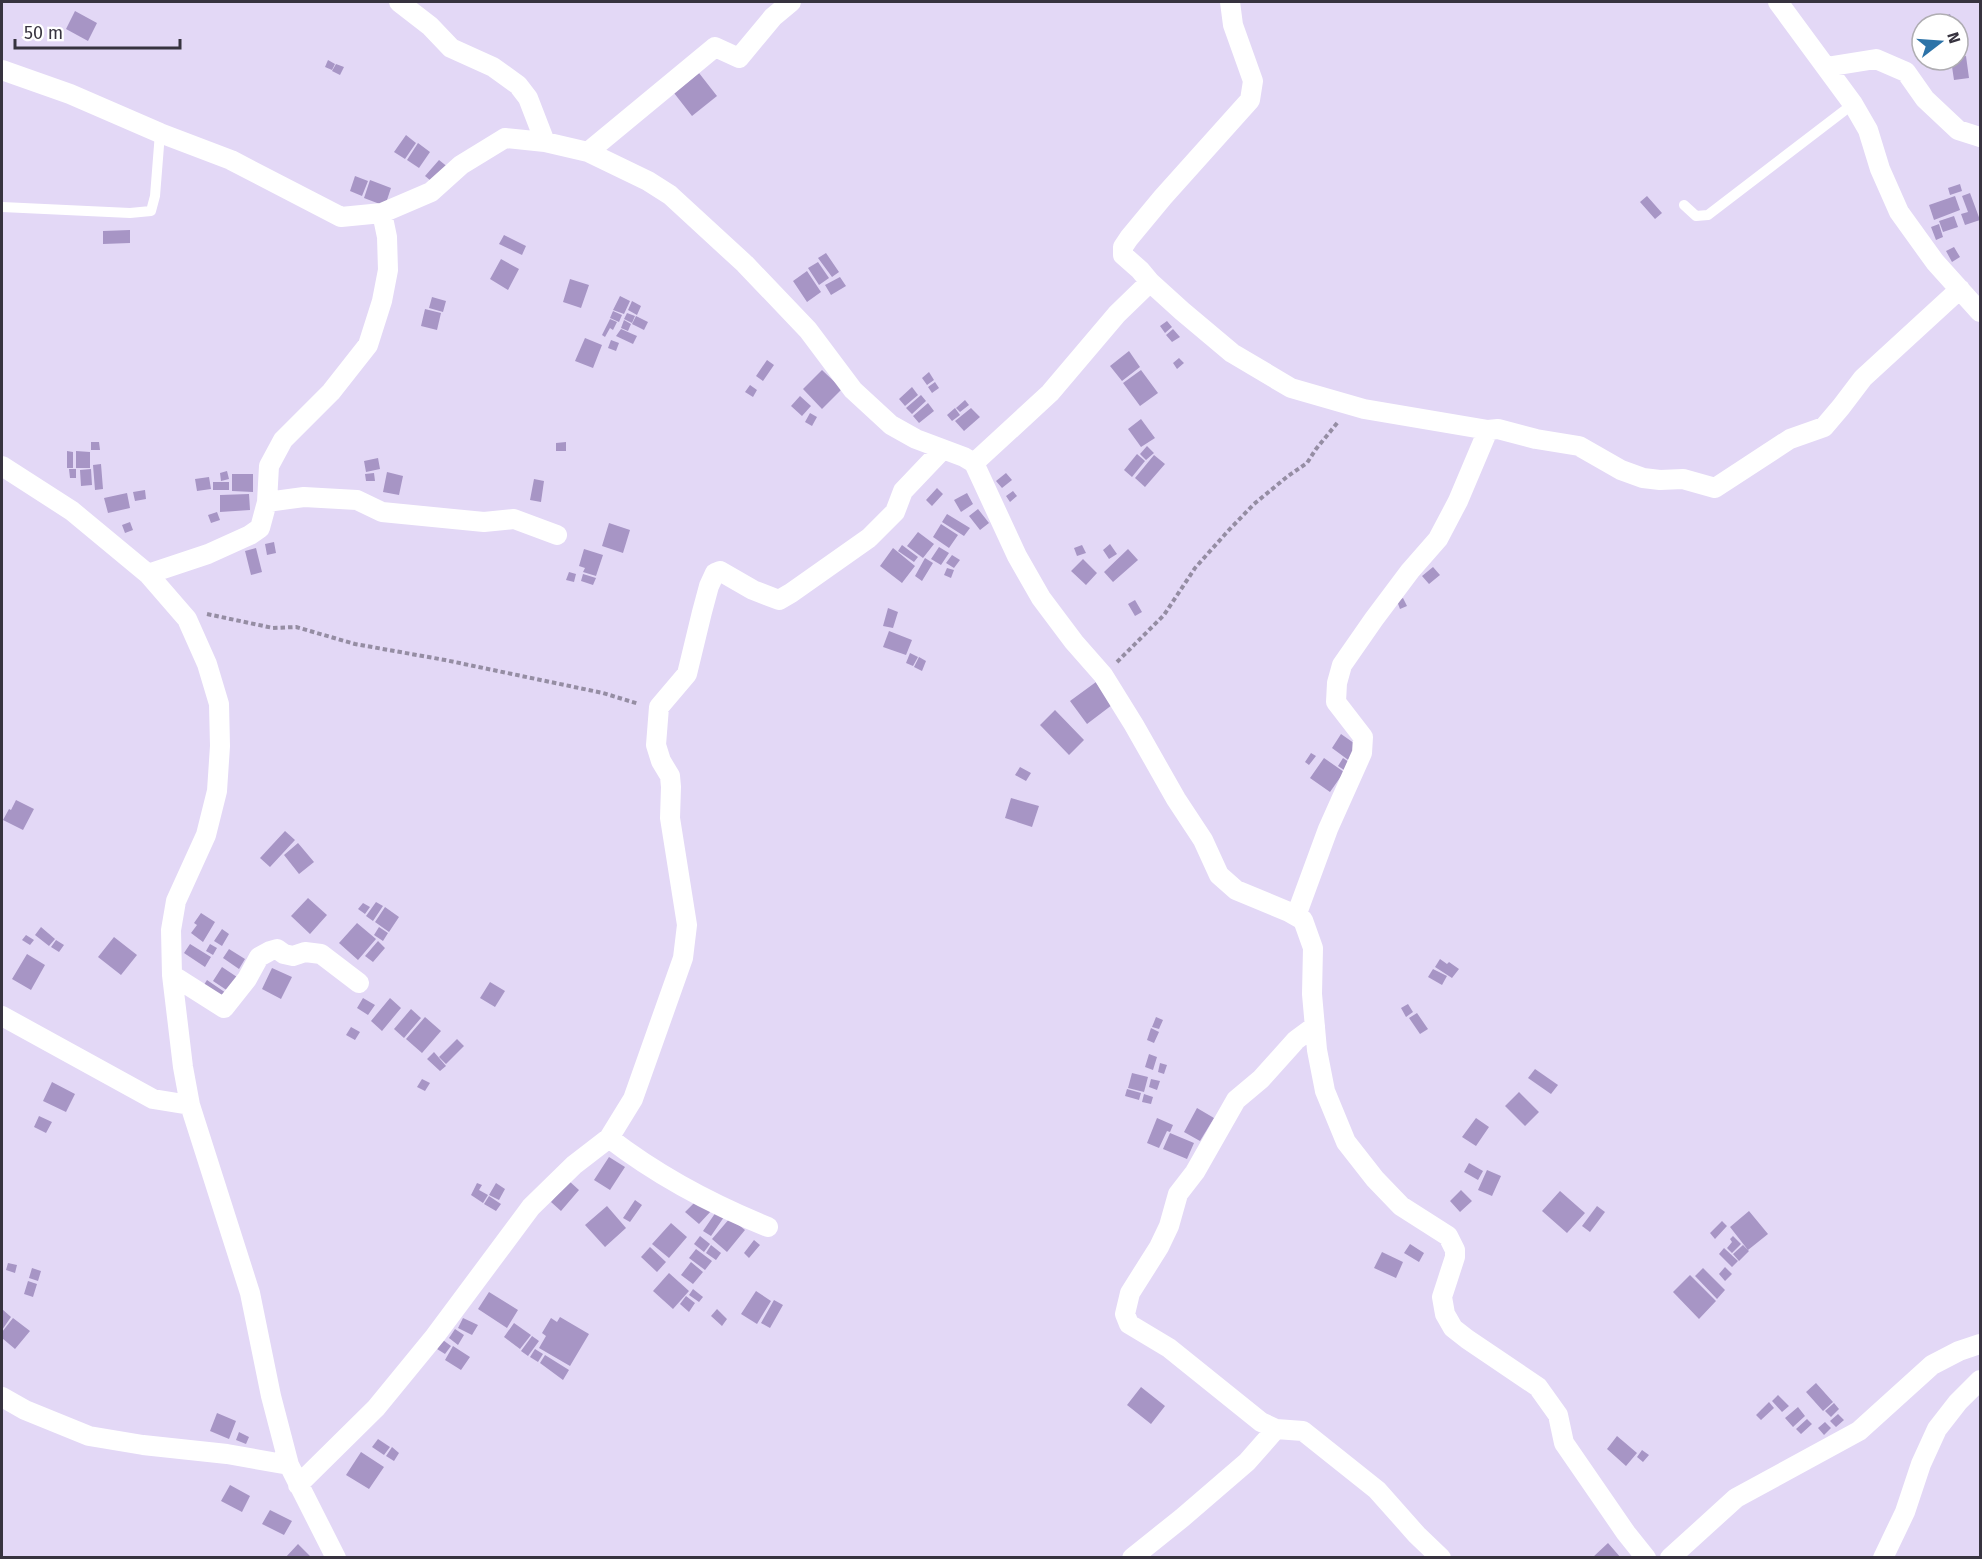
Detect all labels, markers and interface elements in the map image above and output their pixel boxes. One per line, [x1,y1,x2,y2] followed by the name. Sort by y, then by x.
[15,12,180,50] scale bar
[1910,12,1970,72] north arrow
[24,22,63,44] text: 50 m
[1943,30,1965,46] text: N

